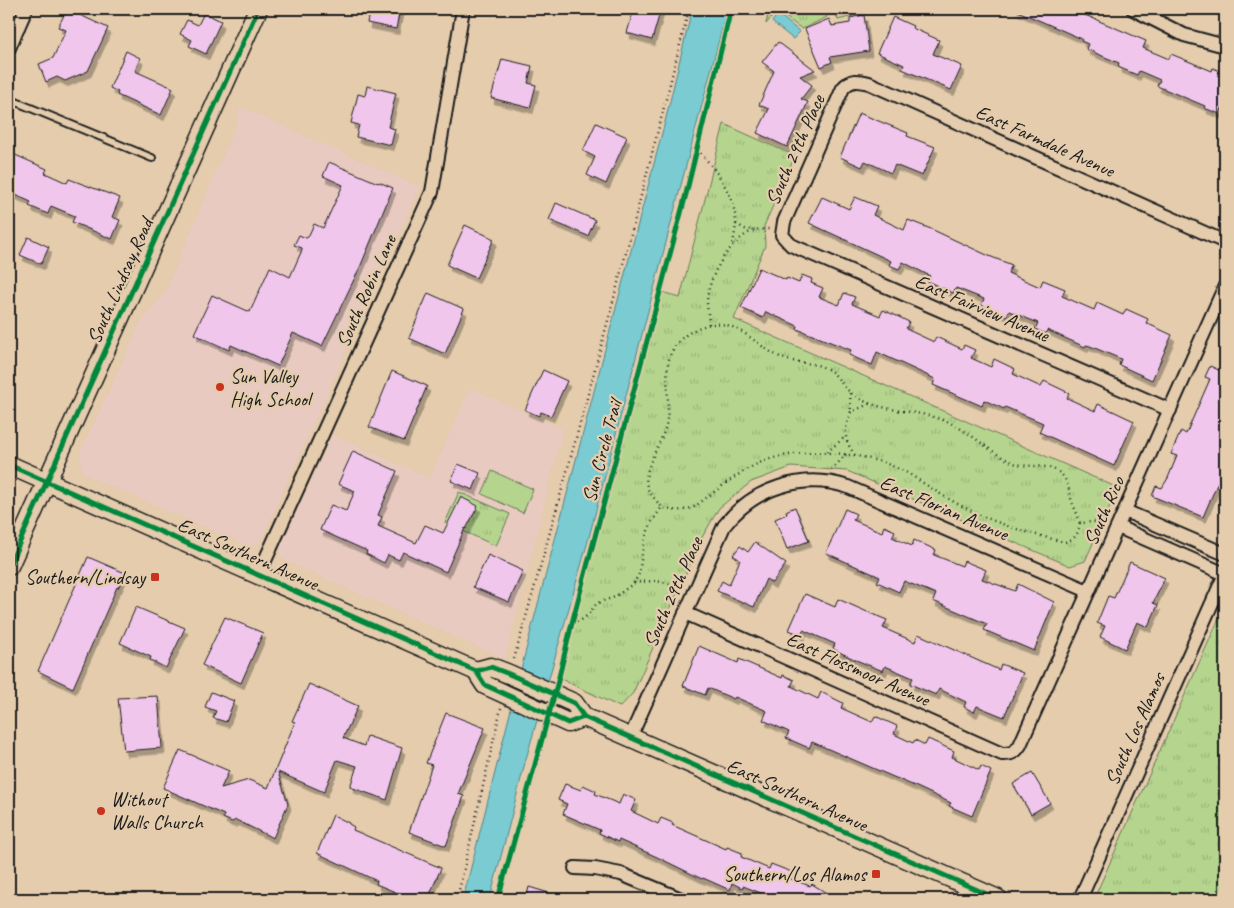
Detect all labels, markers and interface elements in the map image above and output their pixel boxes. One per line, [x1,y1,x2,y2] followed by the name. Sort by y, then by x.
[760,90,831,209] street label: South 29th Place
[972,99,1120,183] street label: East Farmdale Avenue
[81,212,160,348] street label: South Lindsay Road
[330,230,402,351] street label: South Robin Lane
[911,269,1054,348] street label: East Fairview Avenue
[230,364,314,412] place label: Sun Valley High School
[214,381,226,393] marker: Sun Valley High School
[576,394,629,505] street label: Sun Circle Trail
[876,470,1013,547] street label: East Florian Avenue
[1078,472,1131,549] street label: South Rico
[174,512,324,597] street label: East Southern Avenue
[638,532,709,651] street label: South 29th Place
[25,565,147,590] place label: Southern/Lindsay
[149,571,161,583] marker: Southern/Lindsay
[782,626,935,712] street label: East Flossmoor Avenue
[1099,667,1172,789] street label: South Los Alamos
[723,753,873,838] street label: East Southern Avenue
[111,787,205,835] place label: Without Walls Church
[95,805,107,817] marker: Without Walls Church
[723,862,868,887] place label: Southern/Los Alamos
[870,868,882,880] marker: Southern/Los Alamos

